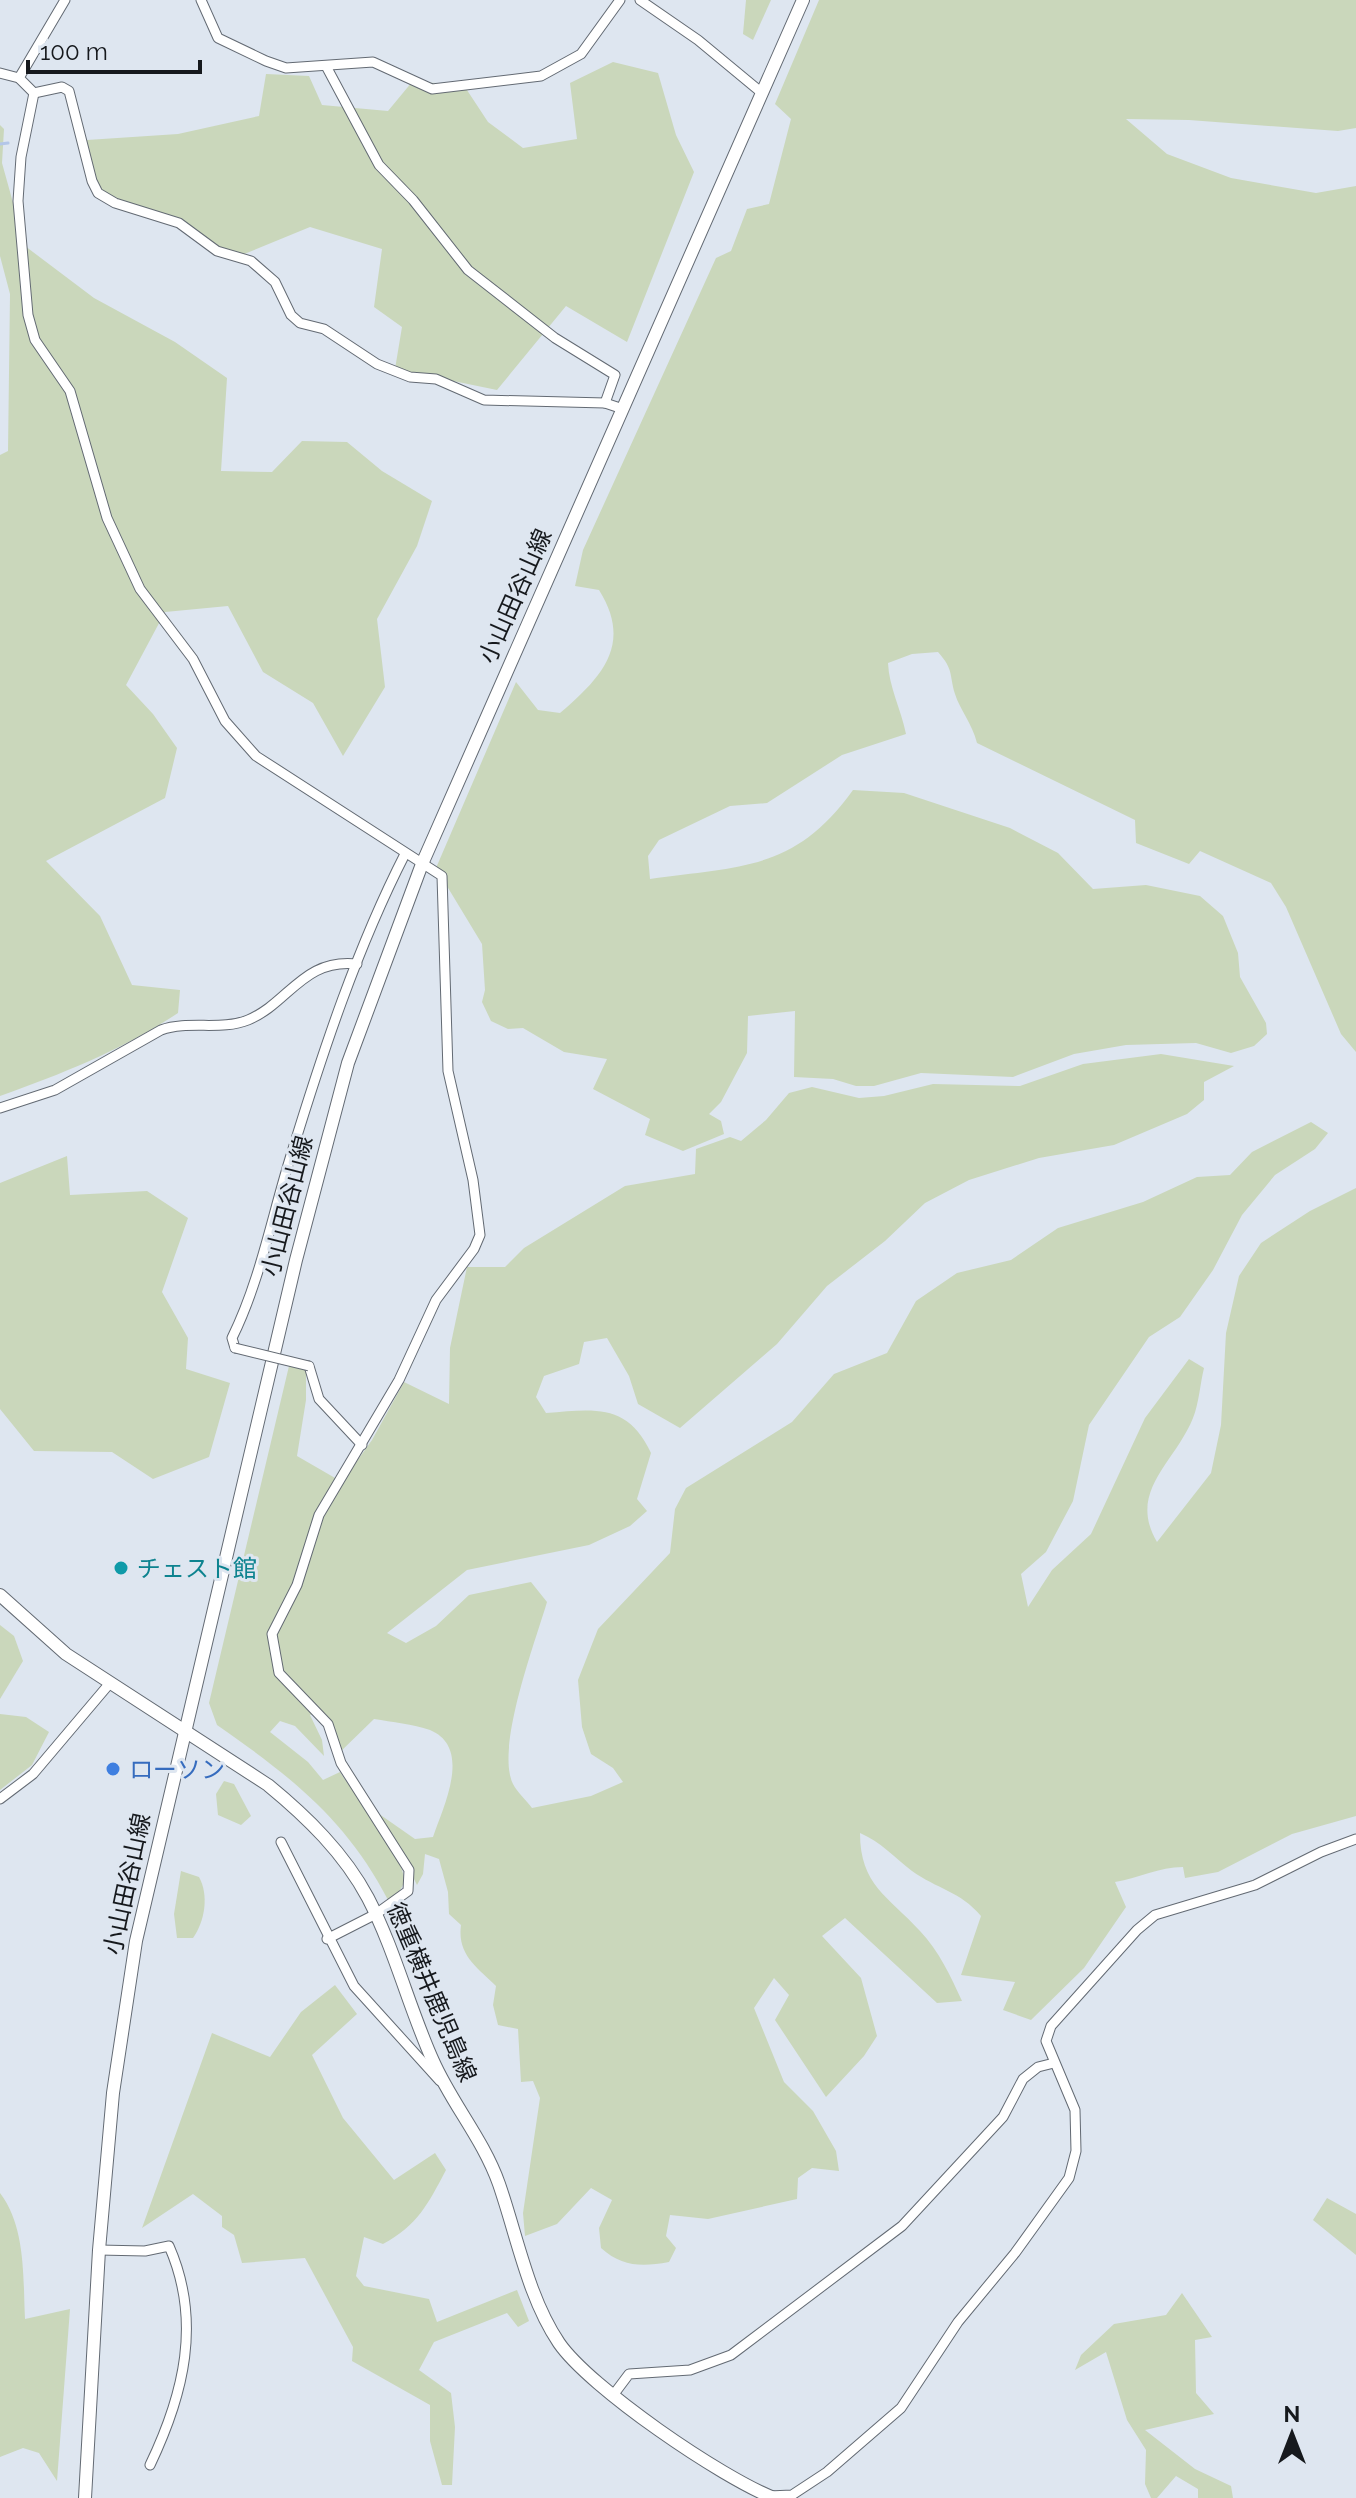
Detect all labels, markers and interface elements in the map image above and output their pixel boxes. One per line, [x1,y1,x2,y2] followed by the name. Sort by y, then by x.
[28,24,200,74] scale bar
[40,37,108,66] text: 100 m
[472,524,558,668] street label: 小山田谷山線
[256,1133,318,1279] street label: 小山田谷山線
[137,1554,257,1583] place label: チェスト館
[112,1559,130,1577] marker: チェスト館
[129,1755,225,1784] place label: ローソン
[104,1760,122,1778] marker: ローソン
[98,1811,156,1957] street label: 小山田谷山線
[381,1898,483,2086] street label: 徳重横井鹿児島線
[1252,2394,1332,2474] north arrow
[1284,2401,1300,2427] text: N

